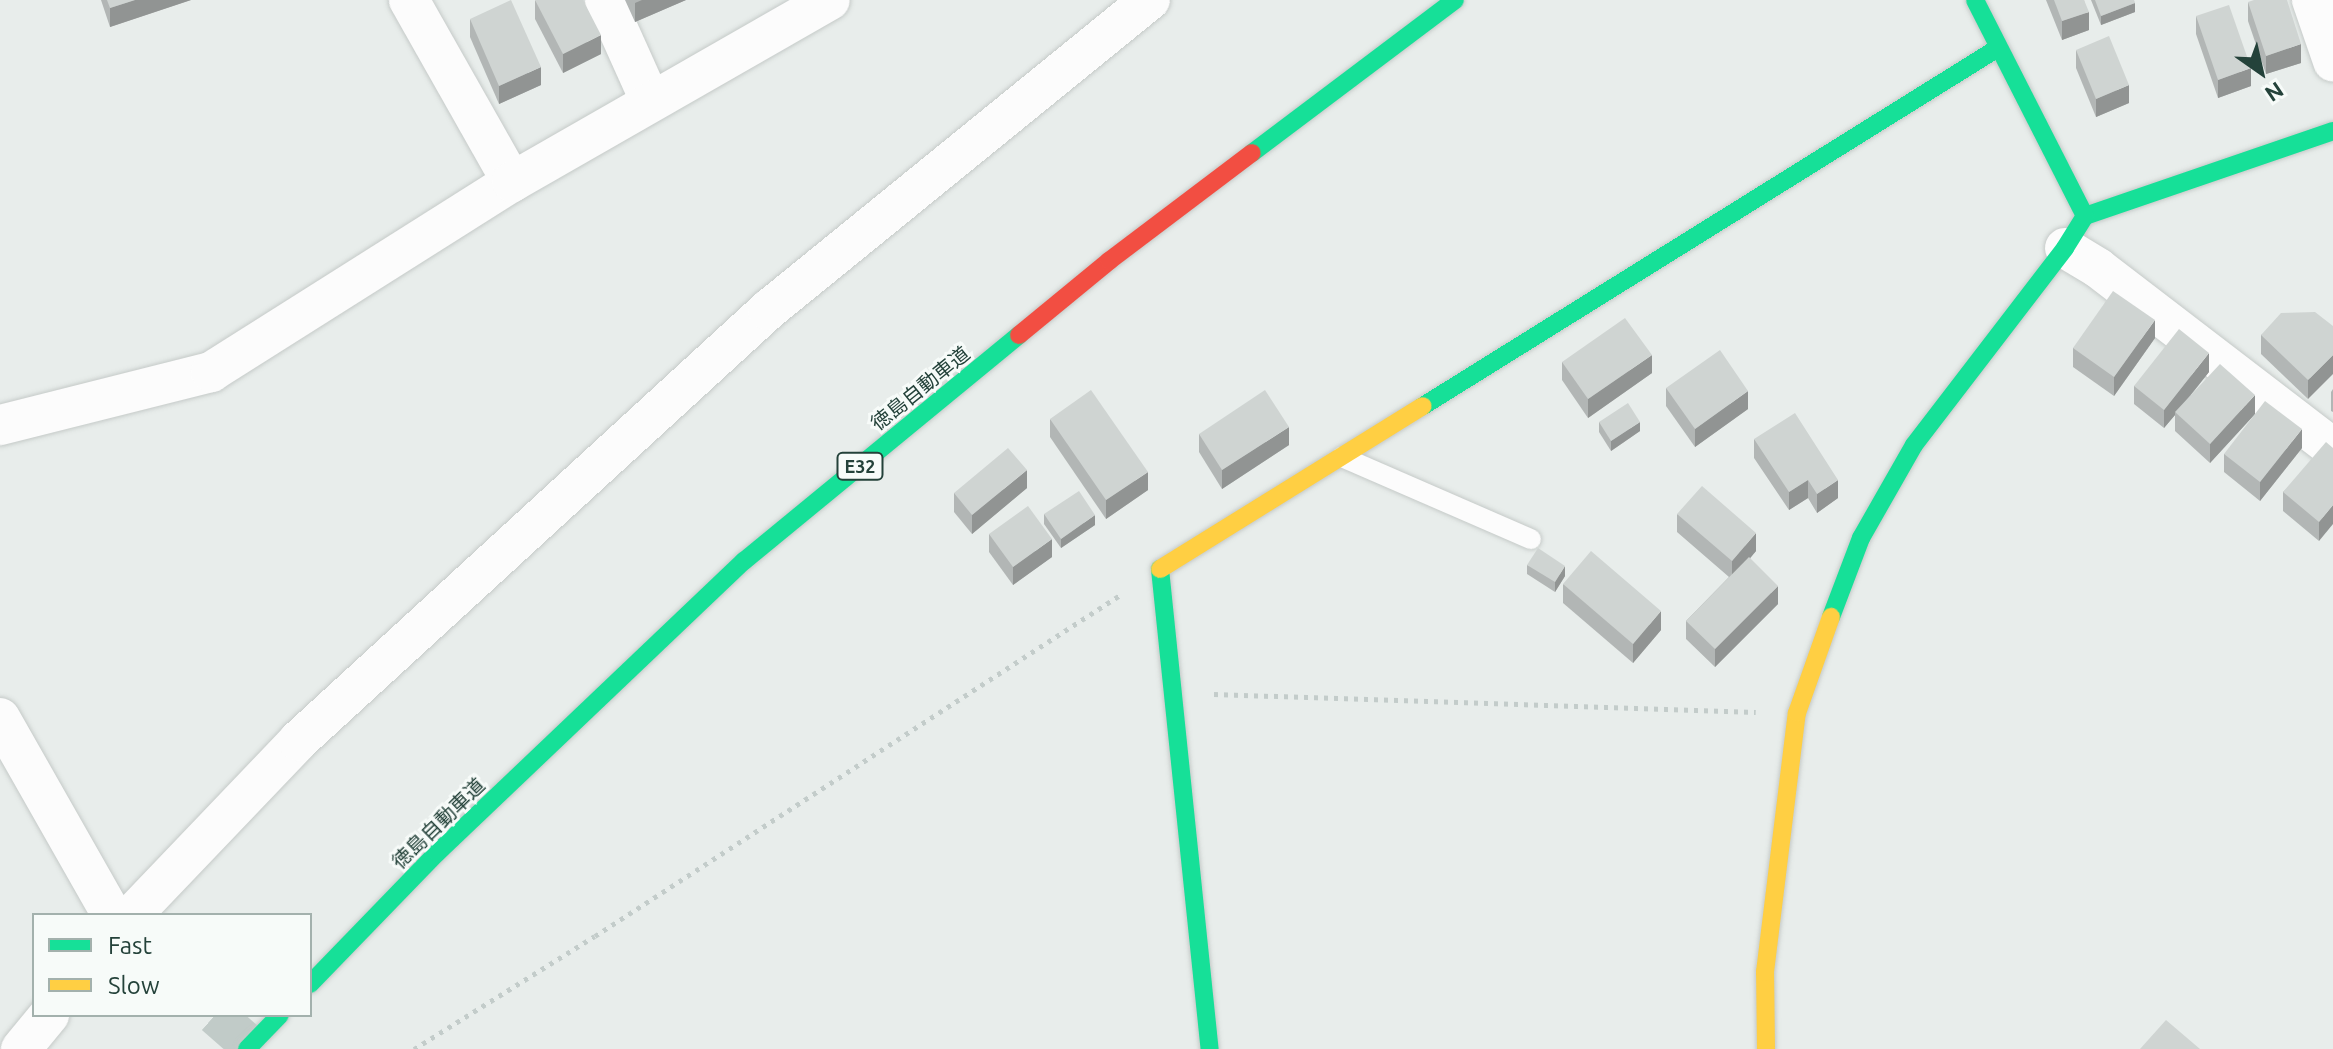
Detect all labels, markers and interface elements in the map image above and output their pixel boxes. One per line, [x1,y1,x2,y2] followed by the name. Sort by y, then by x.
[2221,32,2301,112] north arrow
[2261,77,2289,107] text: N
[866,341,974,435] street label: 徳島自動車道
[836,452,884,480] road number: E32
[387,773,489,873] street label: 徳島自動車道
[32,913,312,1017] legend
[108,932,152,959] text: Fast
[108,972,160,999] text: Slow

